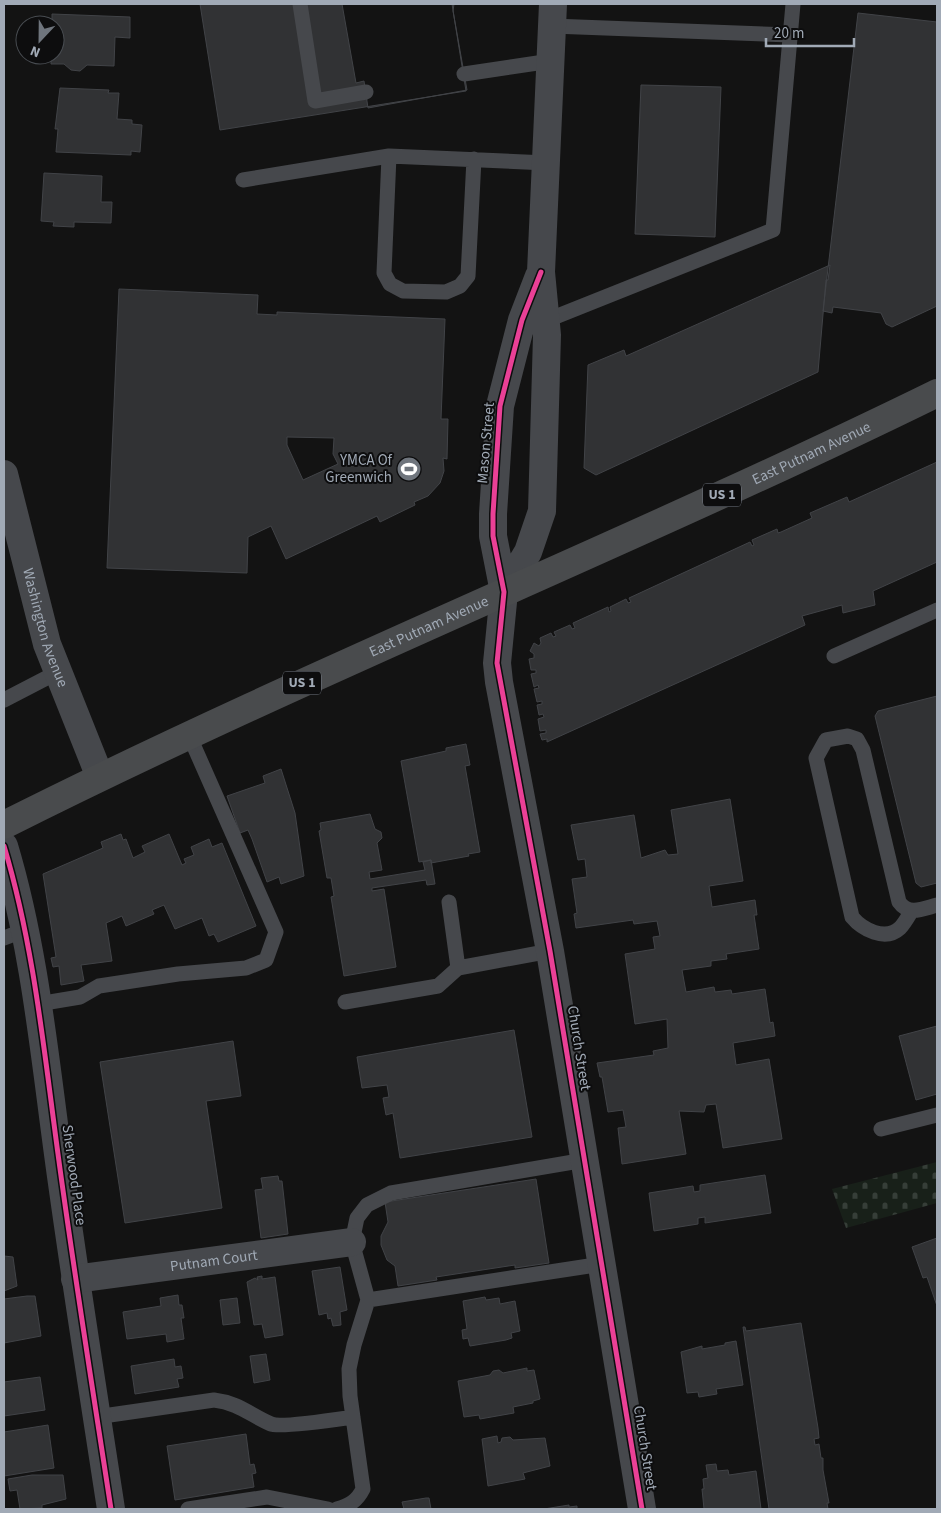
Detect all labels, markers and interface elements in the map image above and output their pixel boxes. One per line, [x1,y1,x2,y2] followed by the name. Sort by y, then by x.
[15,15,65,65] north arrow
[766,15,854,47] scale bar
[774,23,804,44] text: 20 m
[27,40,44,62] text: N
[472,401,500,485] street label: Mason Street
[749,416,874,490] street label: East Putnam Avenue
[325,450,393,488] place label: YMCA Of Greenwich
[396,456,422,482] sports icon: YMCA Of Greenwich
[703,484,741,506] road number: US 1
[18,566,74,690] street label: Washington Avenue
[366,590,492,662] street label: East Putnam Avenue
[283,671,321,694] road number: US 1
[562,1004,596,1092] street label: Church Street
[57,1123,91,1227] street label: Sherwood Place
[169,1244,259,1277] street label: Putnam Court
[628,1404,662,1492] street label: Church Street

